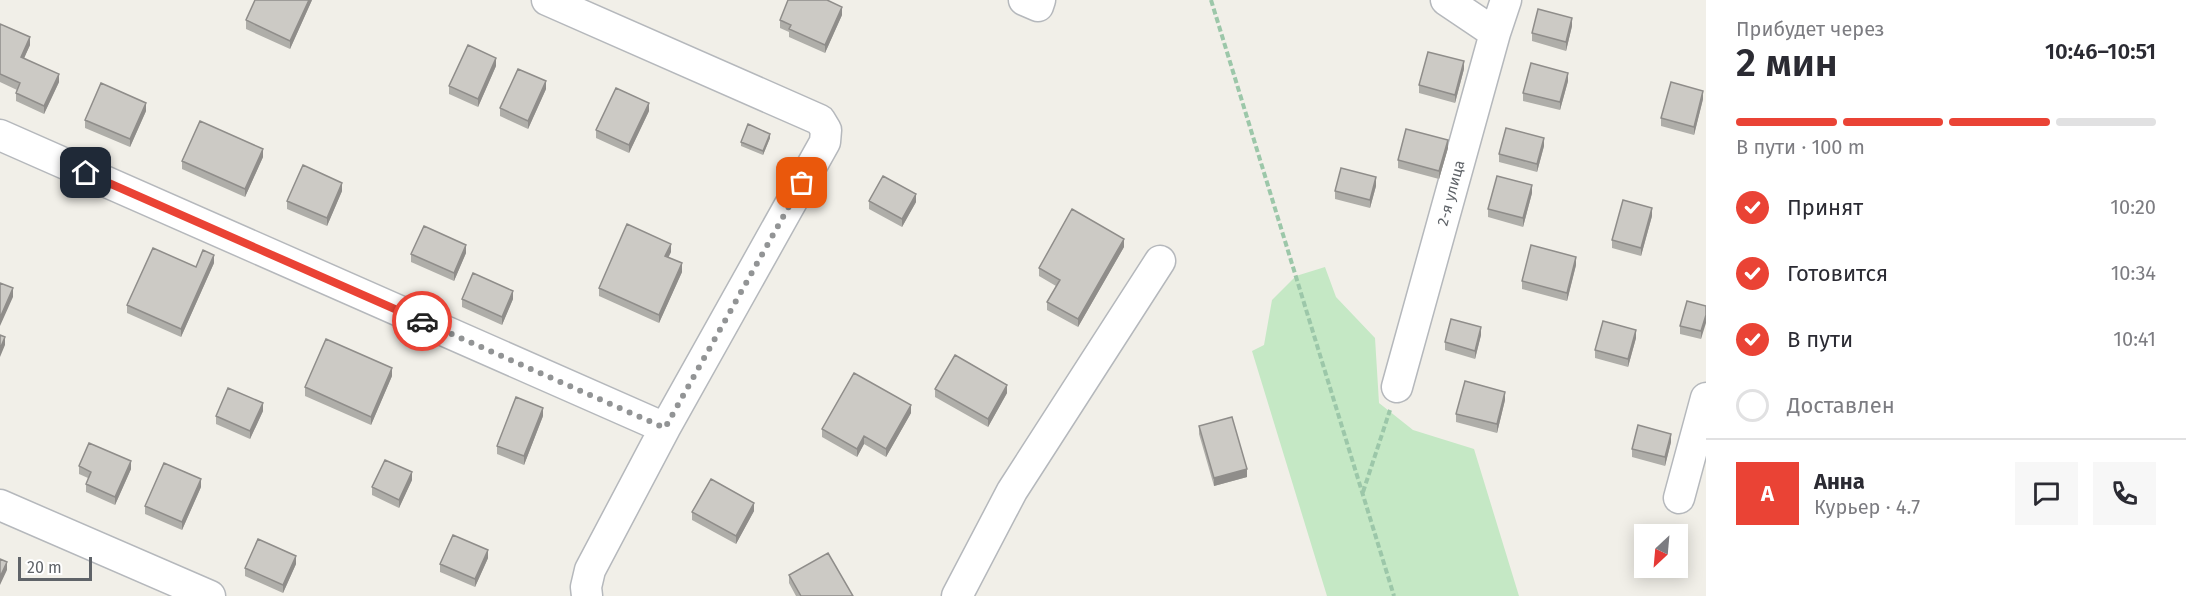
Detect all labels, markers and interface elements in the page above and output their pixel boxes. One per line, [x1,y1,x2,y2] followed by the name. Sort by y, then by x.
[1736,17,1885,41] text: Прибудет через
[2045,38,2156,65] text: 10:46–10:51
[1736,40,1838,86] text: 2 мин
[1736,135,1865,159] text: В пути · 100 m
[60,147,111,198] pin
[69,156,102,189] icon: home
[776,157,827,208] pin
[1434,158,1468,228] street label: 2-я улица
[785,166,818,199] icon: bag
[1736,191,1769,224] icon: check
[1787,194,1863,221] text: Принят
[2110,195,2156,219] text: 10:20
[1736,257,1769,290] icon: check
[1787,260,1888,287] text: Готовится
[2111,261,2156,285] text: 10:34
[392,291,452,351] courier
[406,305,439,338] icon: car
[1736,323,1769,356] icon: check
[1787,326,1853,353] text: В пути
[2113,327,2156,351] text: 10:41
[1787,392,1895,419] text: Доставлен
[2015,462,2078,525] button: chat
[2093,462,2156,525] button: phone
[1814,468,1865,495] text: Анна
[1761,480,1774,507] text: А
[1814,495,1920,519] text: Курьер · 4.7
[1634,524,1688,578] north arrow
[1634,524,1688,578] map controls
[18,554,92,582] scale bar
[27,558,62,577] text: 20 m

